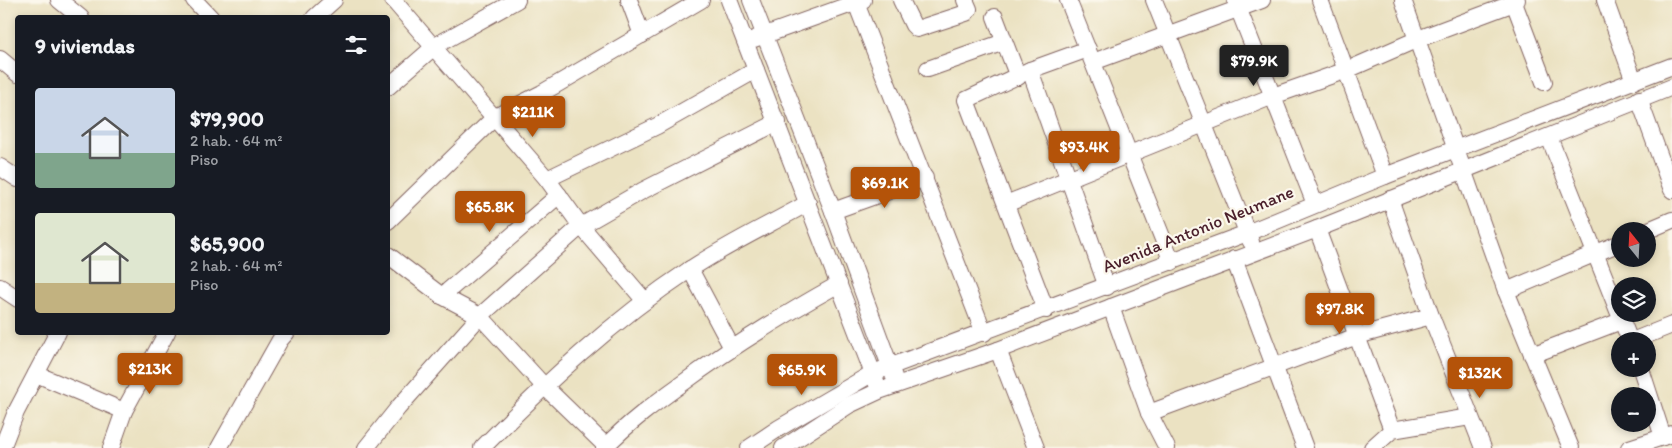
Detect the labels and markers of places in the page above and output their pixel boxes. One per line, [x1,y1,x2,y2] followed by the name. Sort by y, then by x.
[1213,44,1295,87] pin: $79.9K
[498,96,568,138] pin: $211K
[1043,130,1125,173] pin: $93.4K
[844,166,926,209] pin: $69.1K
[449,190,531,233] pin: $65.8K
[1299,292,1381,335] pin: $97.8K
[115,352,185,395] pin: $213K
[761,354,843,396] pin: $65.9K
[1445,356,1515,399] pin: $132K

